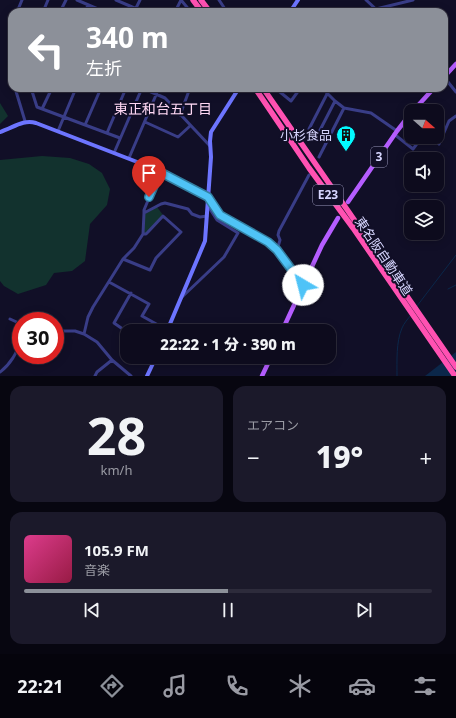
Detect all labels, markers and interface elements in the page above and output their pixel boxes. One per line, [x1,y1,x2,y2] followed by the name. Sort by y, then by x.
[86,18,169,56] text: 340 m
[20,24,72,76] icon: left
[86,56,122,80] text: 左折
[114,99,212,118] district label: 東正和台五丁目
[404,104,444,144] north arrow
[404,104,444,240] map controls
[335,124,357,152] building icon: 小杉食品
[280,126,332,144] place label: 小杉食品
[371,147,387,167] road number: 3
[404,152,444,192] button: sound
[132,156,166,197] pin
[138,162,160,184] icon: arrive
[313,185,343,205] road number: E23
[404,200,444,240] button: layers
[351,213,417,299] street label: 東名阪自動車道
[282,264,324,306] position arrow
[12,312,64,364] speed limit sign: 30
[160,334,296,354] text: 22:22 · 1 分 · 390 m
[87,399,146,470] text: 28
[247,416,299,434] text: エアコン
[316,436,363,477] text: 19°
[247,442,260,472] text: −
[419,442,432,472] text: +
[101,461,132,479] text: km/h
[84,540,149,560] text: 105.9 FM
[84,561,110,579] text: 音楽
[81,599,103,621] icon: previous
[217,599,239,621] icon: pause
[353,599,375,621] icon: next
[98,672,126,700] icon: directions
[161,672,189,700] icon: music
[223,672,251,700] icon: phone
[286,672,314,700] icon: climate
[348,672,376,700] icon: car
[411,672,439,700] icon: filters
[17,674,64,698] text: 22:21

